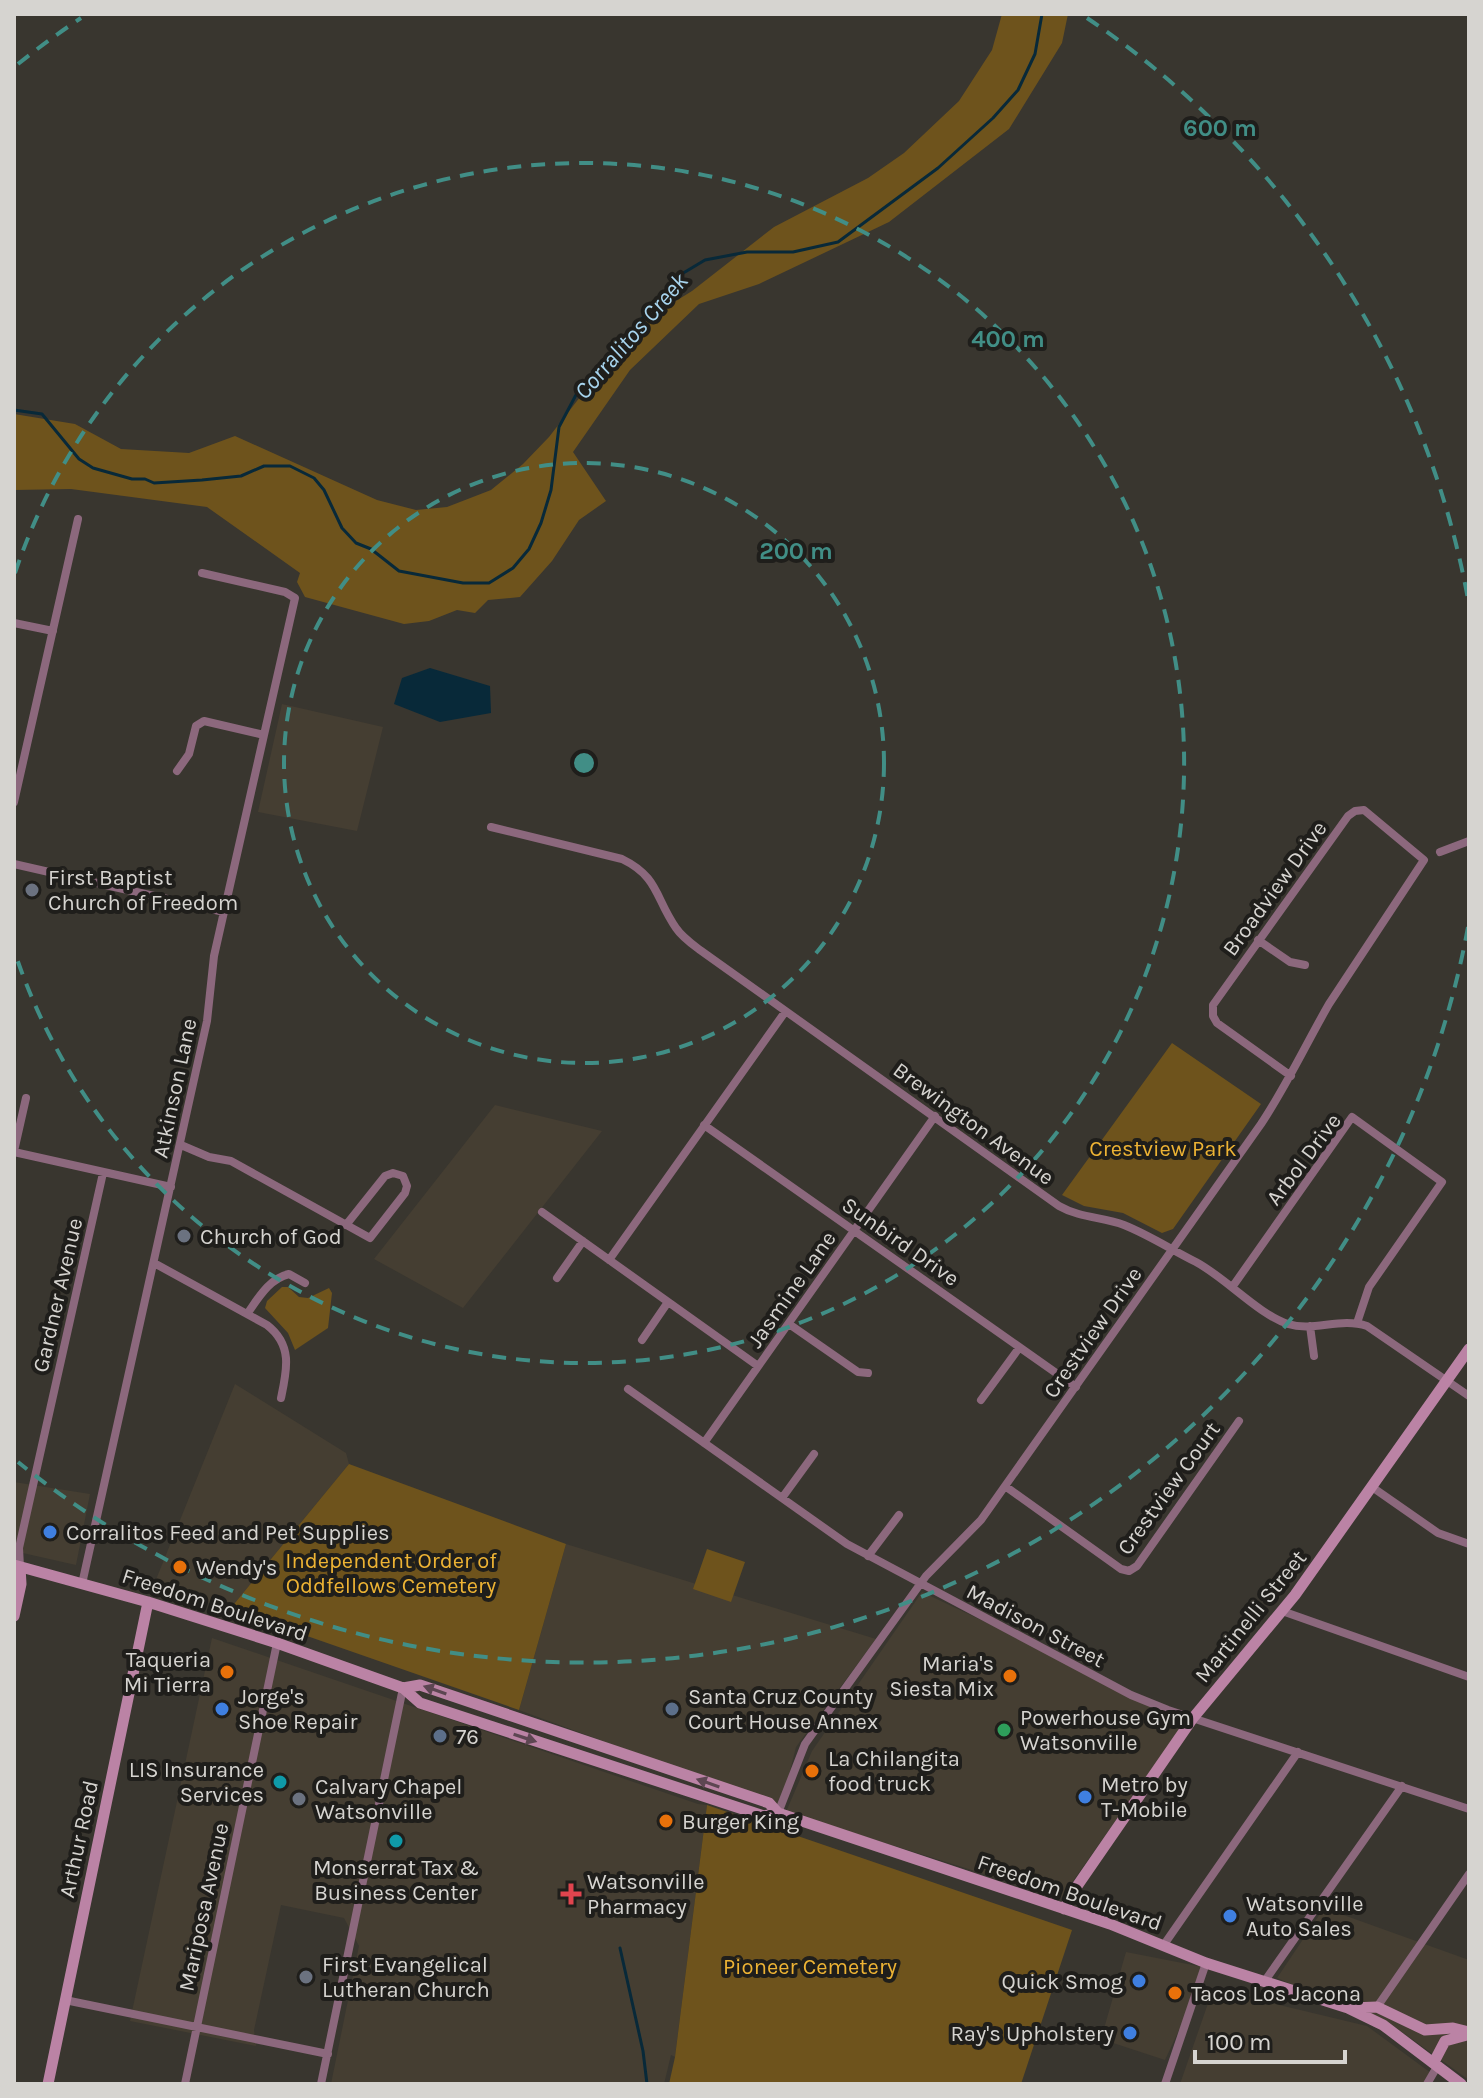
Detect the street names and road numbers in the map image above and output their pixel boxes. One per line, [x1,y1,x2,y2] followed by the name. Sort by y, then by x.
[1217,816,1332,961] street label: Broadview Drive
[147,1016,202,1160] street label: Atkinson Lane
[888,1057,1059,1191] street label: Brewington Avenue
[1261,1108,1347,1211] street label: Arbol Drive
[837,1192,964,1292] street label: Sunbird Drive
[28,1216,88,1375] street label: Gardner Avenue
[742,1226,842,1353] street label: Jasmine Lane
[1038,1262,1148,1403] street label: Crestview Drive
[1112,1417,1226,1560] street label: Crestview Court
[1190,1545,1312,1688] street label: Martinelli Street
[119,1563,311,1647] street label: Freedom Boulevard
[962,1579,1109,1673] street label: Madison Street
[54,1778,104,1900] street label: Arthur Road
[173,1821,235,1994] street label: Mariposa Avenue
[974,1849,1165,1937] street label: Freedom Boulevard

